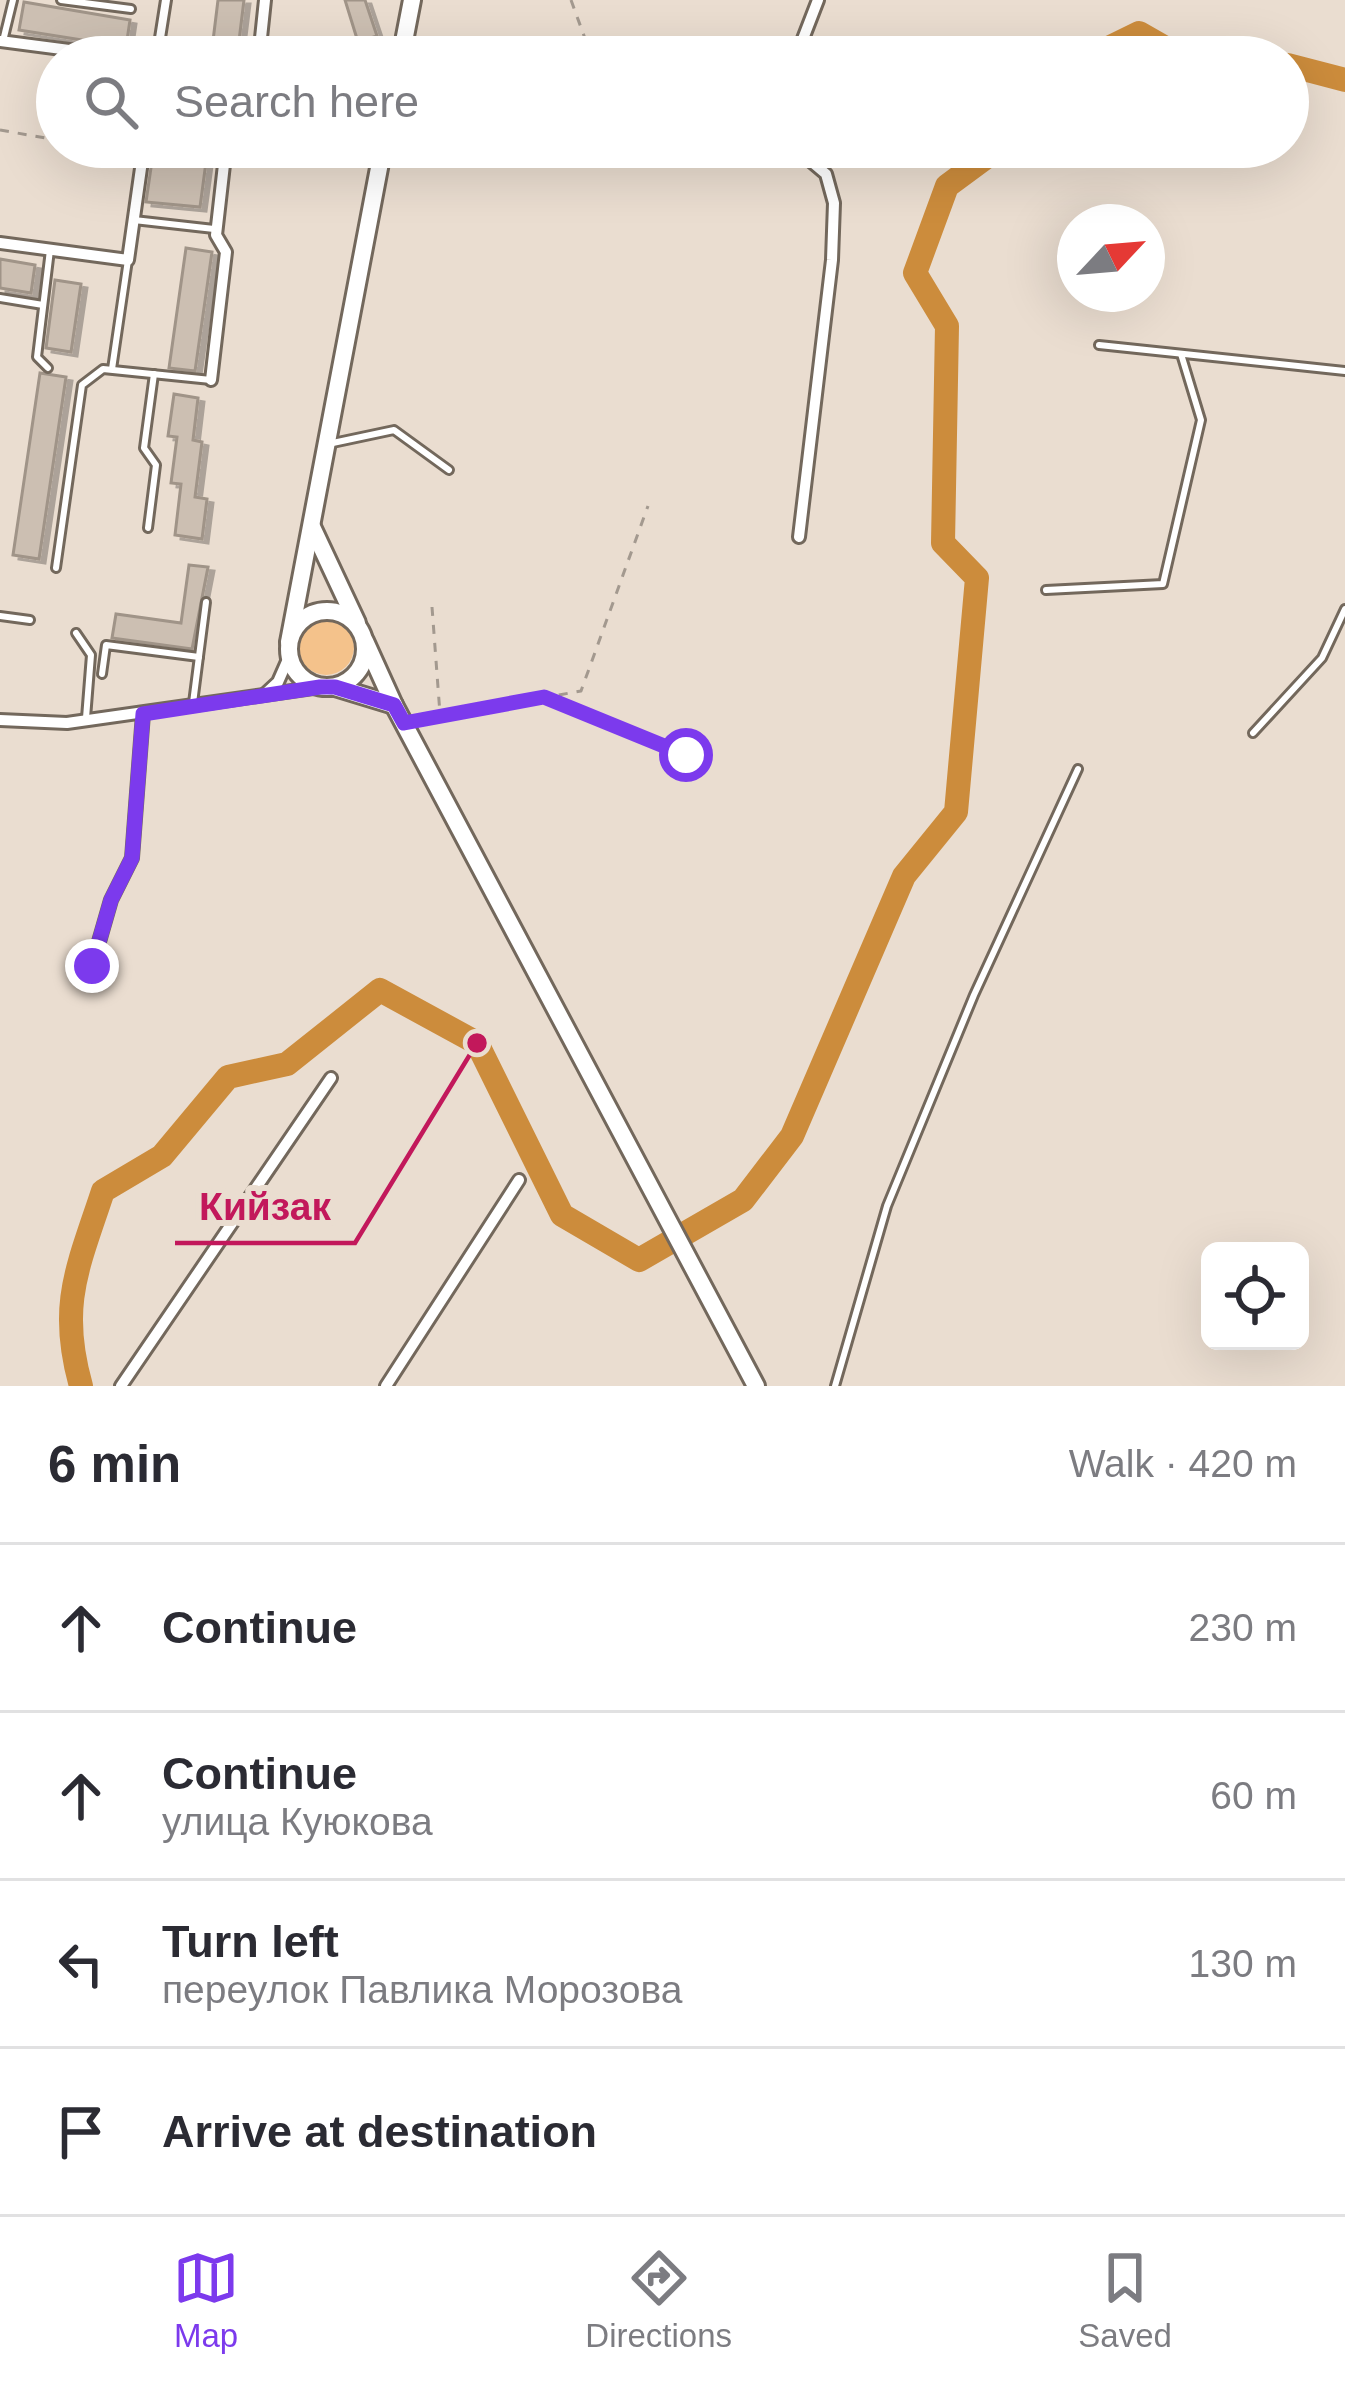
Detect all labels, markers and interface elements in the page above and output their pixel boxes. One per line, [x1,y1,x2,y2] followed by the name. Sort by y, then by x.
[36,36,1309,168] search box
[78,69,144,135] icon: search
[174,76,419,127] text: Search here
[1057,204,1165,312] north arrow
[659,728,713,782] route start
[65,939,119,993] route end
[175,1168,355,1243] callout: Кийзак
[199,1185,331,1228] text: Кийзак
[1201,1242,1309,1350] map controls
[1201,1242,1309,1350] button: locate
[48,1436,181,1493] text: 6 min
[1069,1442,1297,1485] text: Walk · 420 m
[48,1595,114,1661] icon: ahead
[162,1602,357,1653] text: Continue
[1189,1606,1297,1649] text: 230 m
[162,1748,357,1799] text: Continue
[48,1763,114,1829] icon: ahead
[1210,1774,1297,1817] text: 60 m
[162,1800,433,1843] text: улица Куюкова
[162,1916,339,1967] text: Turn left
[48,1931,114,1997] icon: left
[1189,1942,1297,1985] text: 130 m
[162,1968,682,2011] text: переулок Павлика Морозова
[48,2099,114,2165] icon: arrive
[162,2106,597,2157] text: Arrive at destination
[173,2245,239,2355] tab: Map
[585,2245,732,2355] tab: Directions
[1078,2245,1172,2355] tab: Saved

